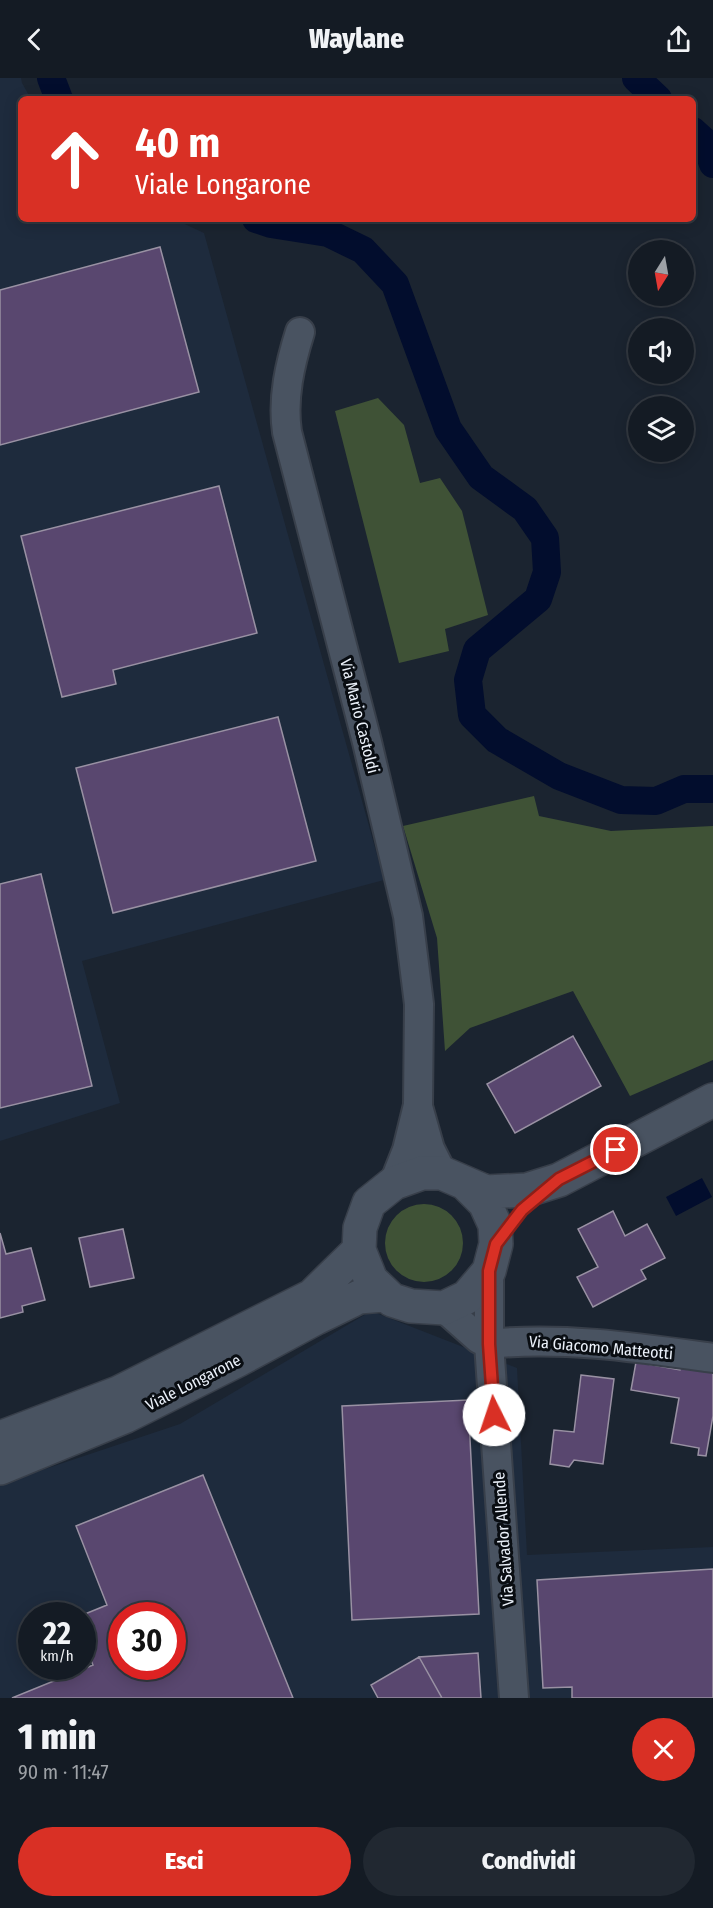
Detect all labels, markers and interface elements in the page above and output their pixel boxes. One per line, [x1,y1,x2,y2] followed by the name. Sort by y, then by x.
[18,23,51,56] icon: back
[309,23,404,55] text: Waylane
[662,23,695,56] icon: share
[135,118,220,168] text: 40 m
[36,120,114,198] icon: ahead
[135,169,311,201] text: Viale Longarone
[628,240,694,306] north arrow
[628,240,694,462] map controls
[628,318,694,384] button: sound
[628,396,694,462] button: layers
[336,657,383,775] street label: Via Mario Castoldi
[590,1124,641,1175] pin
[599,1133,632,1166] icon: arrive
[528,1332,674,1363] street label: Via Giacomo Matteotti
[142,1350,244,1415] street label: Viale Longarone
[462,1383,526,1447] position arrow
[489,1471,518,1607] street label: Via Salvador Allende
[108,1602,186,1680] speed limit sign: 30
[43,1616,71,1652] text: 22
[40,1647,74,1665] text: km/h
[18,1715,96,1759] text: 1 min
[632,1718,695,1781] button: close
[18,1760,109,1784] text: 90 m · 11:47
[18,1827,351,1896] button: Esci
[363,1827,695,1896] button: Condividi

